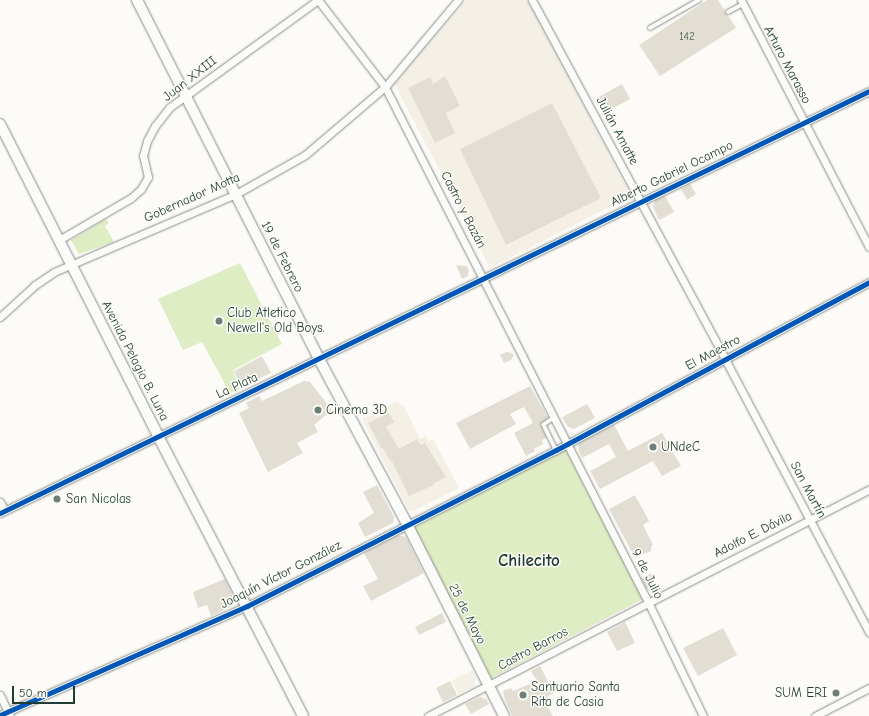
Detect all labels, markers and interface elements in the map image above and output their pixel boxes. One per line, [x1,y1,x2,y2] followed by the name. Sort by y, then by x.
[760,23,814,107] street label: Arturo Marasso
[679,30,695,44] house number: 142
[160,53,220,105] street label: Juan XXIII
[592,94,642,168] street label: Julián Amatte
[608,138,736,210] street label: Alberto Gabriel Ocampo
[437,169,489,251] street label: Castro y Bazán
[142,170,242,226] street label: Gobernador Motta
[257,219,307,295] street label: 19 de Febrero
[98,298,172,424] street label: Avenida Pelagio B. Luna
[227,306,325,337] place label: Club Atletico Newell's Old Boys.
[214,316,224,326] marker: Club Atletico Newell's Old Boys.
[683,332,743,374] street label: El Maestro
[214,370,260,402] street label: La Plata
[326,402,387,418] place label: Cinema 3D
[313,405,323,415] marker: Cinema 3D
[661,439,700,455] place label: UNdeC
[648,442,658,452] marker: UNdeC
[787,459,829,521] street label: San Martín
[66,491,131,507] place label: San Nicolas
[51,493,63,505] marker: San Nicolas
[711,509,795,561] street label: Adolfo E. Dávila
[218,538,344,612] street label: Joaquín Víctor González
[628,546,666,602] street label: 9 de Julio
[498,551,560,571] district label: Chilecito
[445,581,489,647] street label: 25 de Mayo
[495,624,571,674] street label: Castro Barros
[14,678,77,704] scale bar
[531,680,620,711] place label: Santuario Santa Rita de Casia
[775,685,827,701] place label: SUM ERI
[19,686,47,700] text: 50 m
[830,687,842,699] marker: SUM ERI
[518,690,528,700] marker: Santuario Santa Rita de Casia

